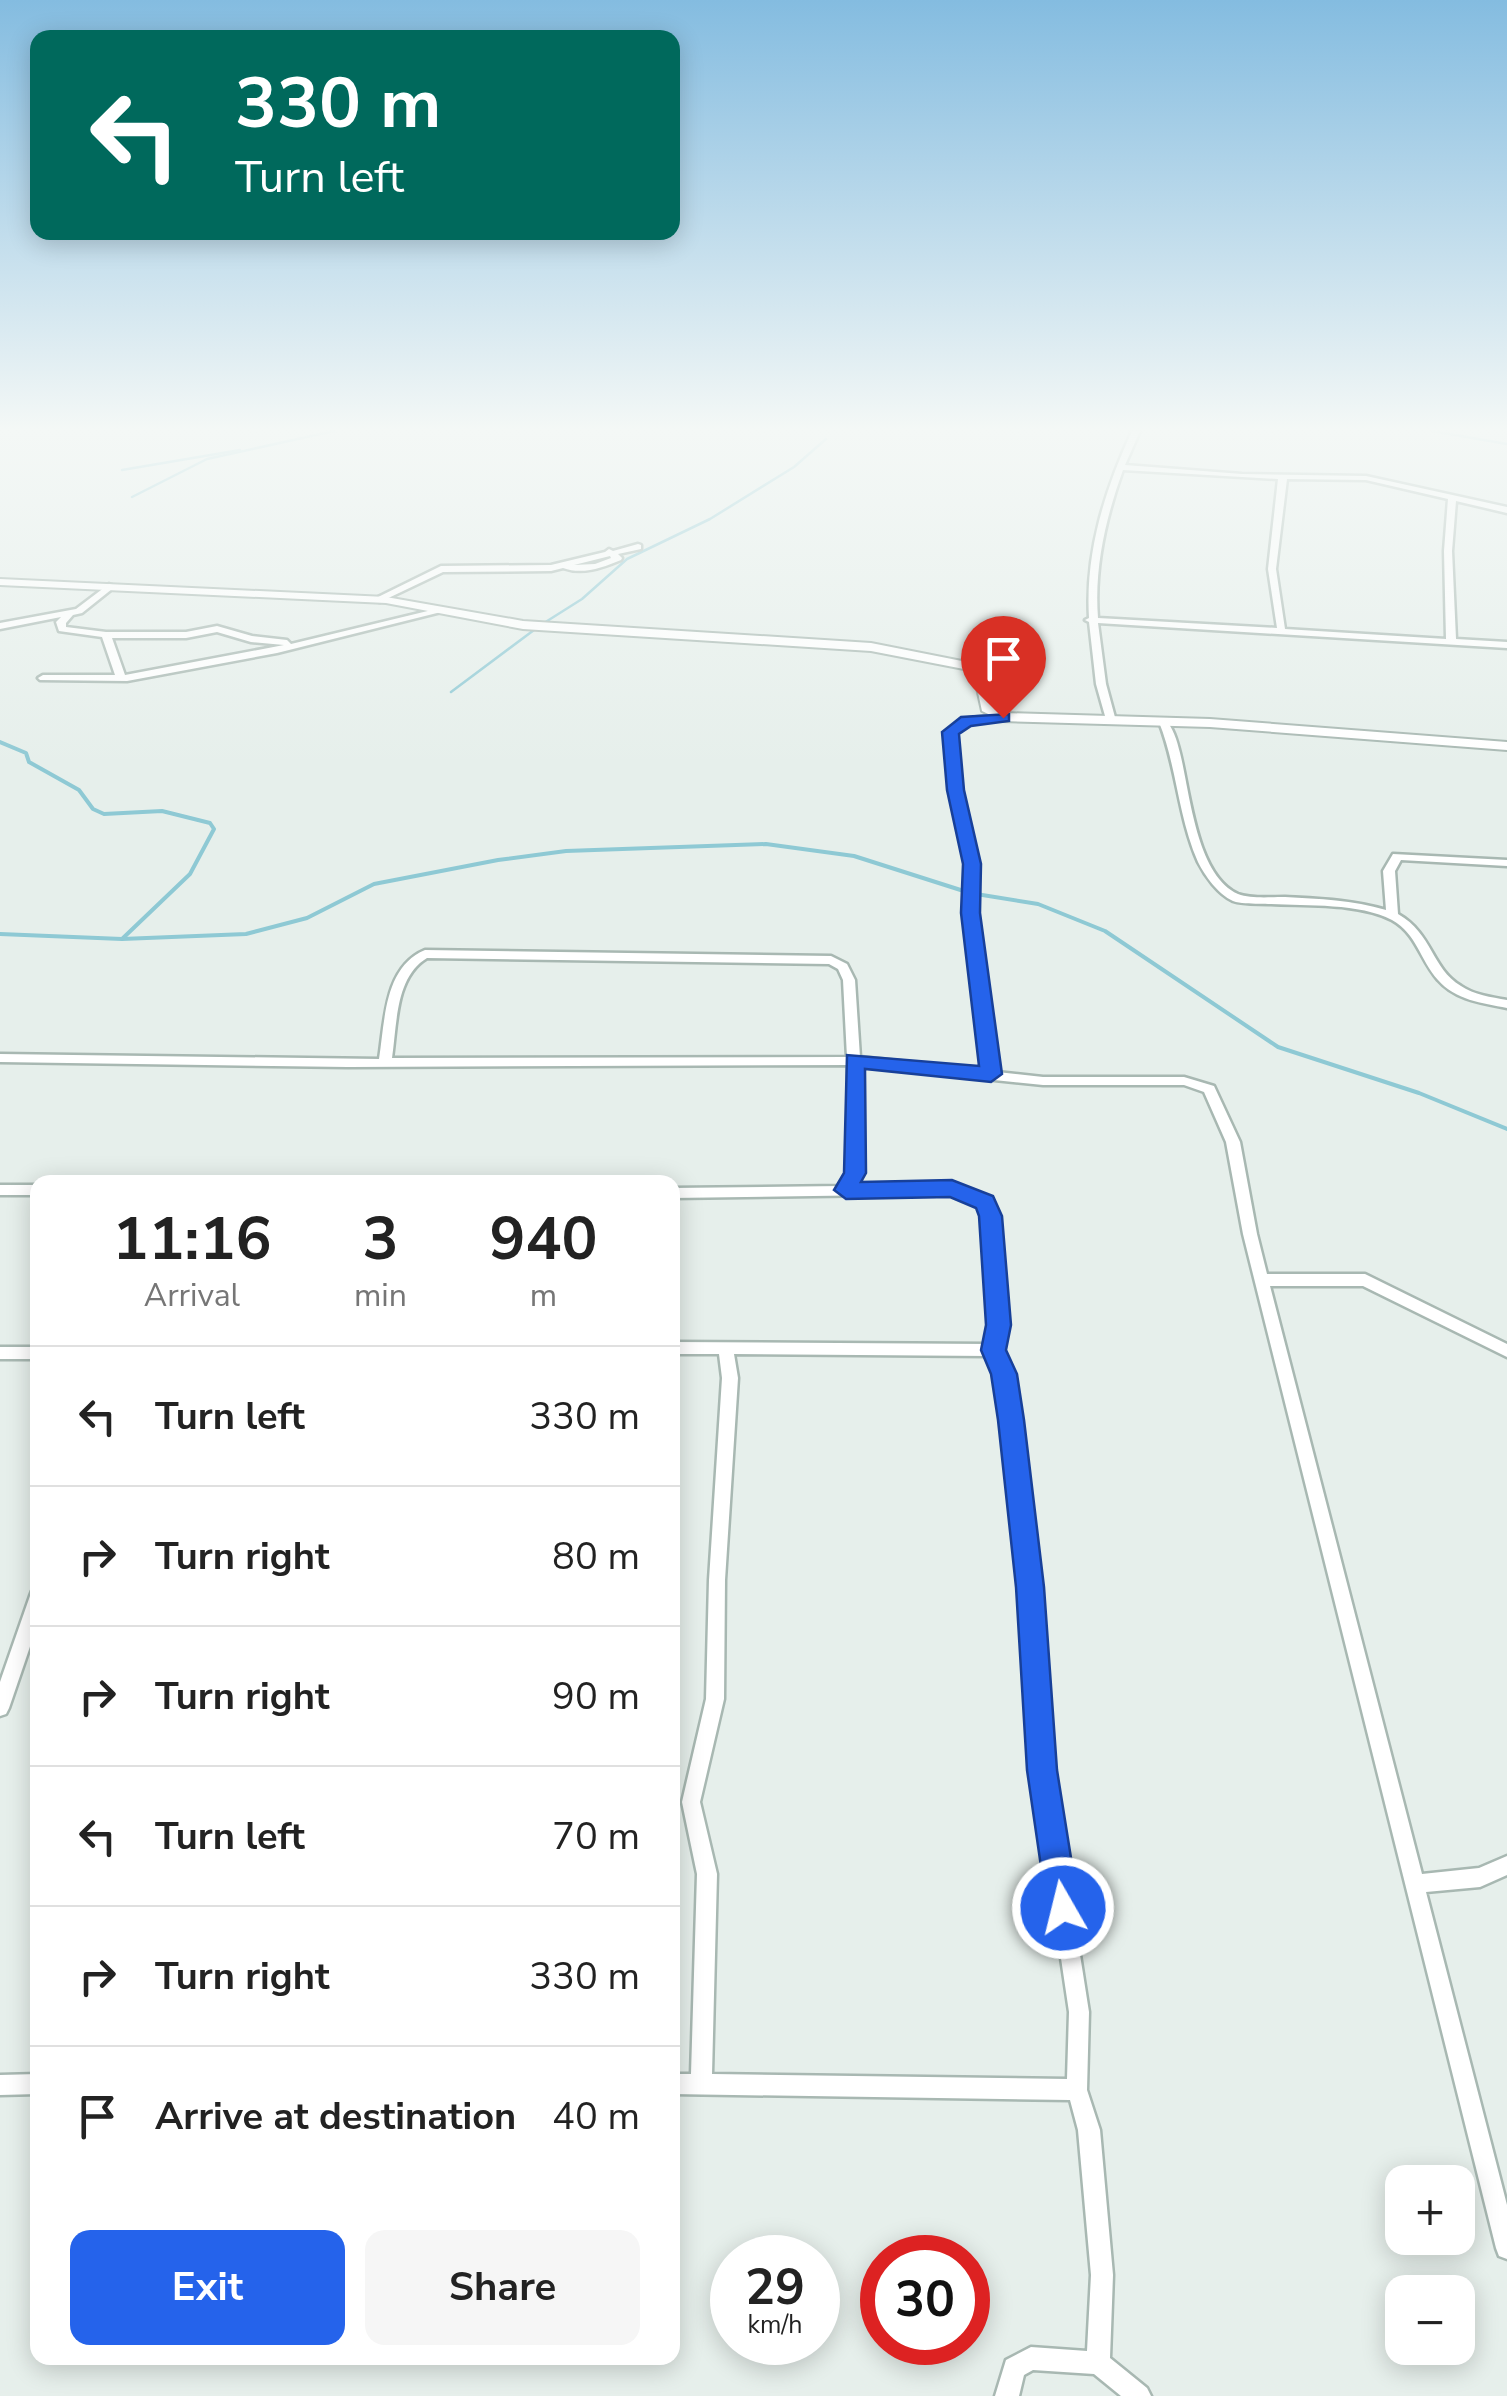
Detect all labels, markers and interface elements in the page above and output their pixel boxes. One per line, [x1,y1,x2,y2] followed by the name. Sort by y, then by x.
[235,56,441,152] text: 330 m
[70,70,200,200] icon: left
[235,147,404,208] text: Turn left
[961,616,1046,719] pin
[976,631,1031,686] icon: arrive
[113,1198,271,1280] text: 11:16
[362,1198,398,1280] text: 3
[489,1198,597,1280] text: 940
[144,1274,240,1317] text: Arrival
[354,1274,407,1317] text: min
[530,1274,557,1317] text: m
[70,1389,125,1444] icon: left
[155,1391,305,1442] text: Turn left
[529,1391,640,1442] text: 330 m
[70,1529,125,1584] icon: right
[155,1531,330,1582] text: Turn right
[552,1531,640,1582] text: 80 m
[70,1669,125,1724] icon: right
[155,1671,330,1722] text: Turn right
[552,1671,640,1722] text: 90 m
[70,1809,125,1864] icon: left
[155,1811,305,1862] text: Turn left
[552,1811,640,1862] text: 70 m
[1011,1856,1115,1960] position arrow
[70,1949,125,2004] icon: right
[155,1951,330,2002] text: Turn right
[529,1951,640,2002] text: 330 m
[70,2089,125,2144] icon: arrive
[155,2091,516,2142] text: Arrive at destination
[552,2091,640,2142] text: 40 m
[1385,2165,1475,2365] map controls
[1385,2165,1475,2255] button: +
[70,2230,345,2345] button: Exit
[365,2230,640,2345] button: Share
[860,2235,990,2365] speed limit sign: 30
[745,2253,805,2322] text: 29
[1385,2275,1475,2365] button: −
[747,2308,803,2342] text: km/h

